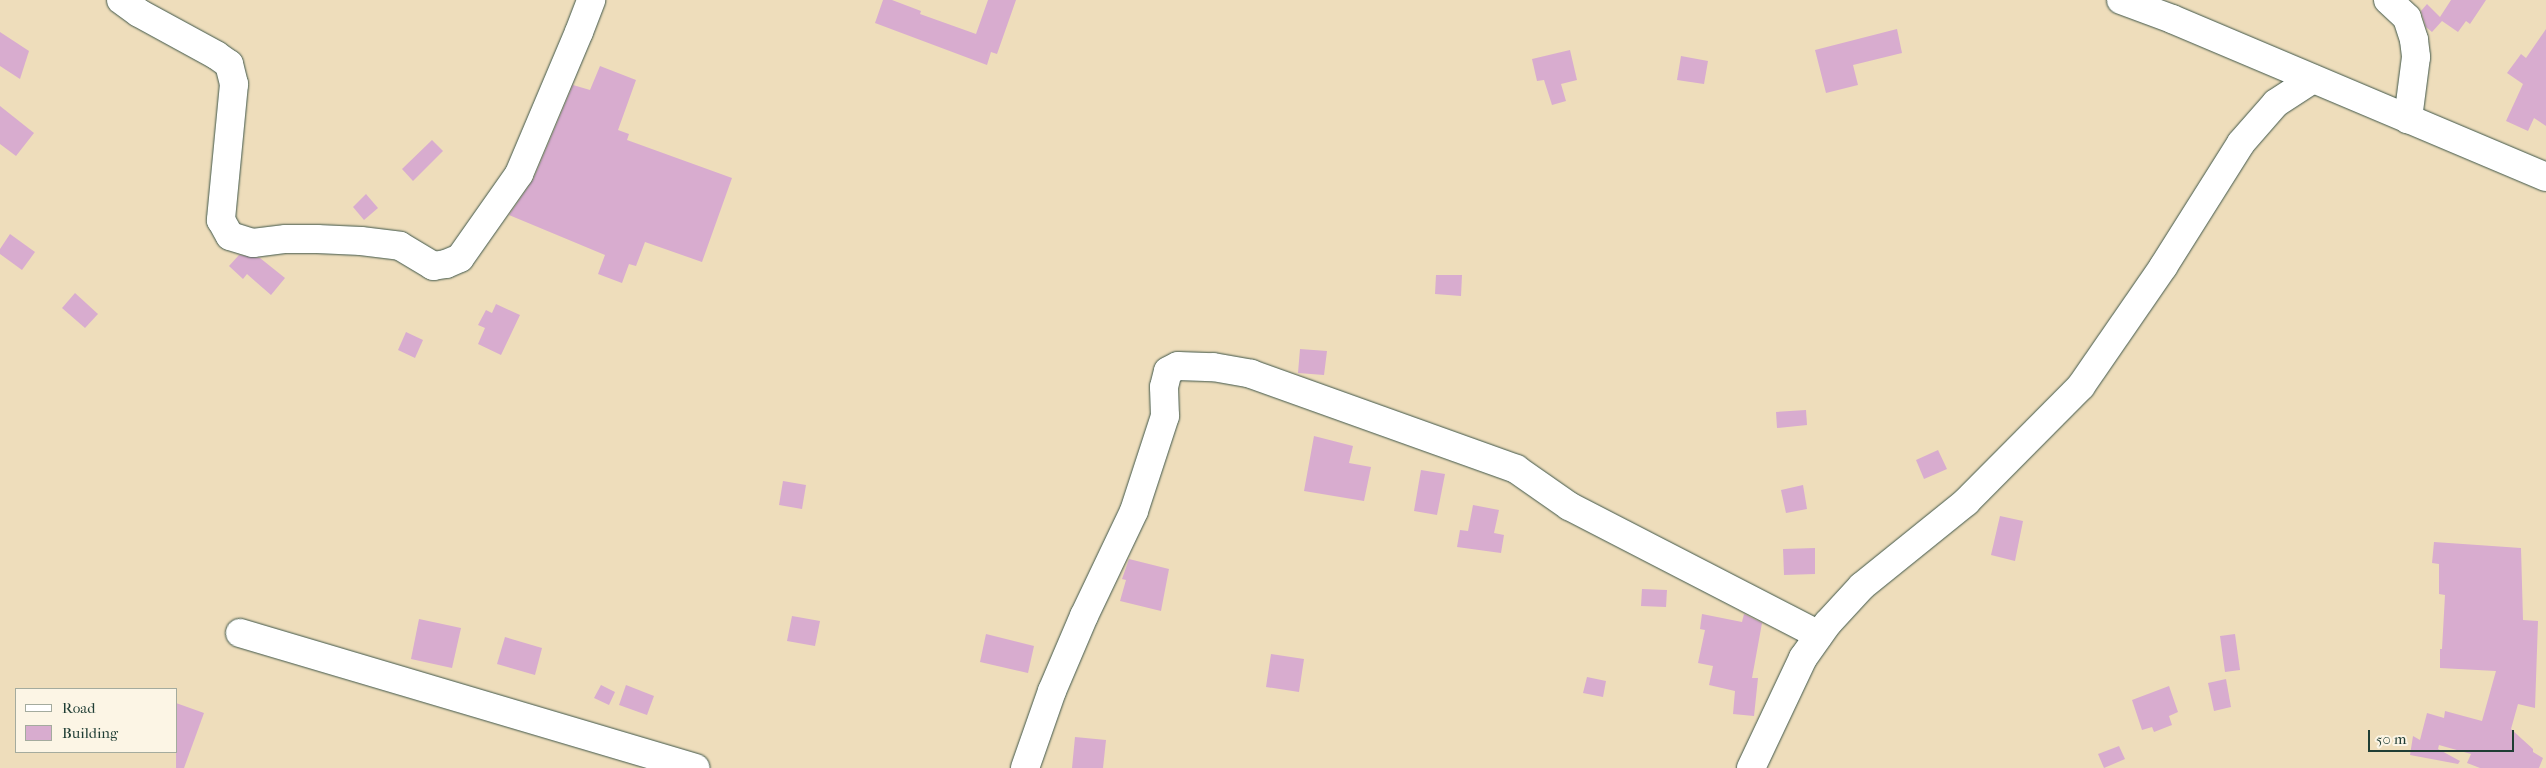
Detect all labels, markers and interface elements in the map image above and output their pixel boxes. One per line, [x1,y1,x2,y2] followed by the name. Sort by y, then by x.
[15,688,178,753] legend
[62,699,95,717] text: Road
[2371,720,2517,752] scale bar
[62,724,118,742] text: Building
[2376,730,2406,748] text: 50 m

